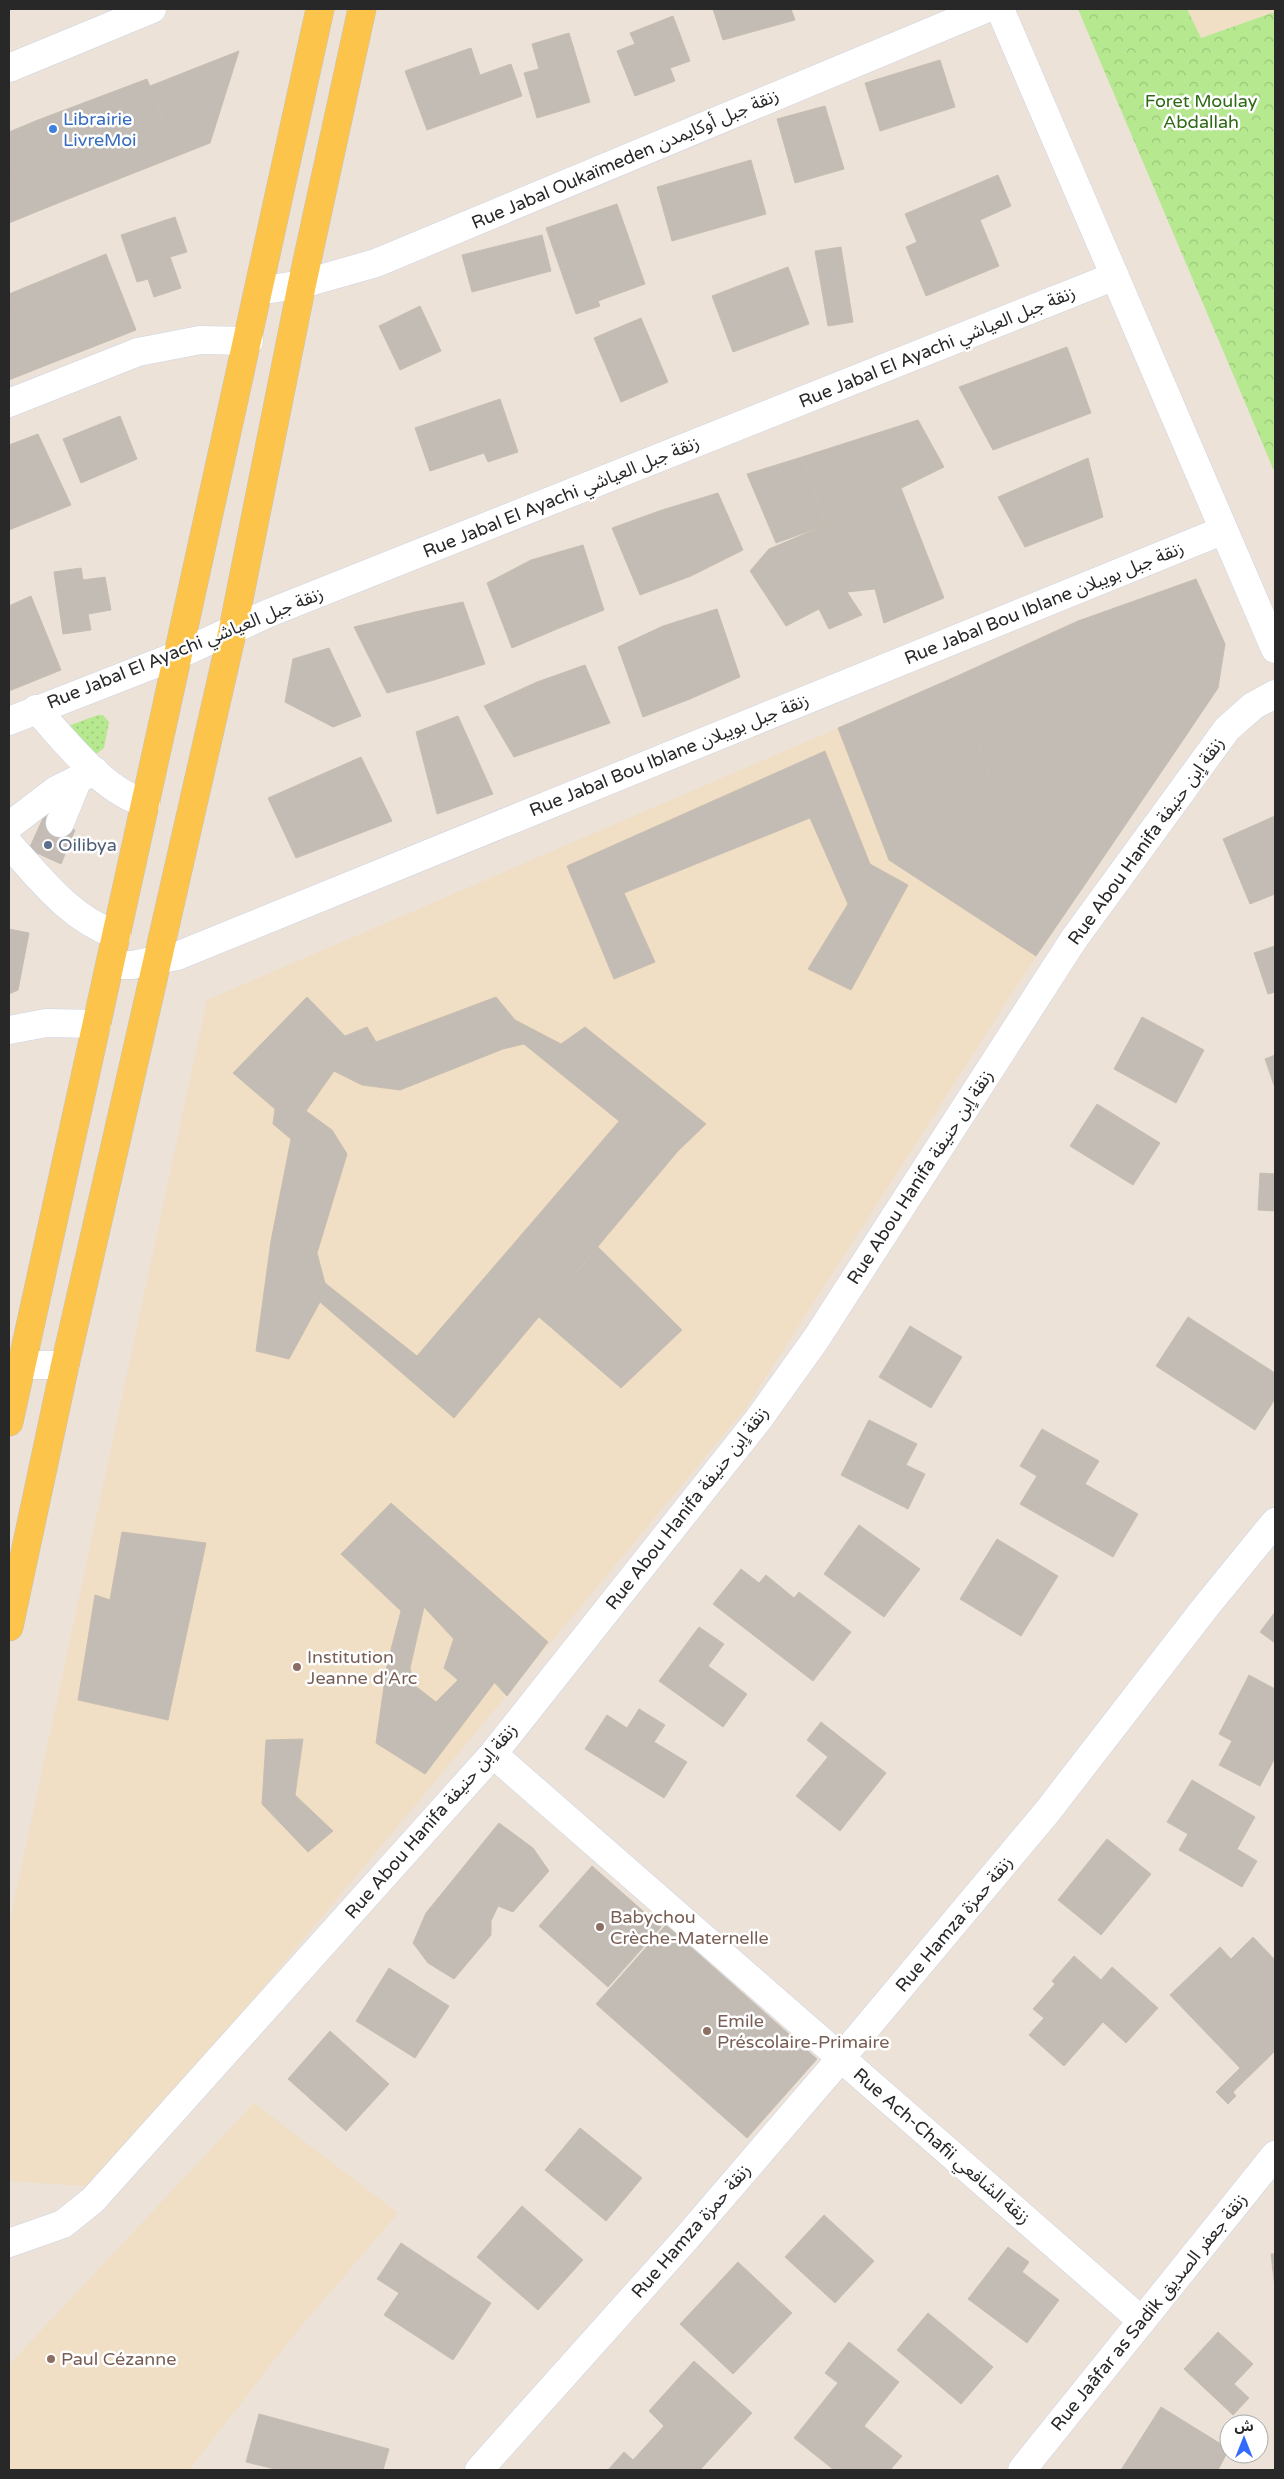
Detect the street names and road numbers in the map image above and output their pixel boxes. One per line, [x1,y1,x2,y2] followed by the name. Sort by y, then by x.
[468,84,782,234] street label: Rue Jabal Oukaïmeden زنقة جبل أوكايمدن
[796,281,1079,415] street label: Rue Jabal El Ayachi زنقة جبل العياشي
[420,431,703,565] street label: Rue Jabal El Ayachi زنقة جبل العياشي
[901,537,1187,669] street label: Rue Jabal Bou Iblane زنقة جبل بويبلان
[44,582,327,716] street label: Rue Jabal El Ayachi زنقة جبل العياشي
[526,689,812,821] street label: Rue Jabal Bou Iblane زنقة جبل بويبلان
[1063,733,1229,949] street label: Rue Abou Hanifa زنقة اٍبن حنيفة
[842,1065,998,1289] street label: Rue Abou Hanifa زنقة اٍبن حنيفة
[601,1402,773,1614] street label: Rue Abou Hanifa زنقة اٍبن حنيفة
[340,1719,522,1923] street label: Rue Abou Hanifa زنقة اٍبن حنيفة
[891,1852,1017,1996] street label: Rue Hamza زنقة حمزة
[848,2063,1035,2230] street label: Rue Ach-Chafii زنقة الشافعي
[627,2159,755,2303] street label: Rue Hamza زنقة حمزة
[1046,2189,1252,2435] street label: Rue Jaâfar as Sadik زنقة جعفر الصديق

